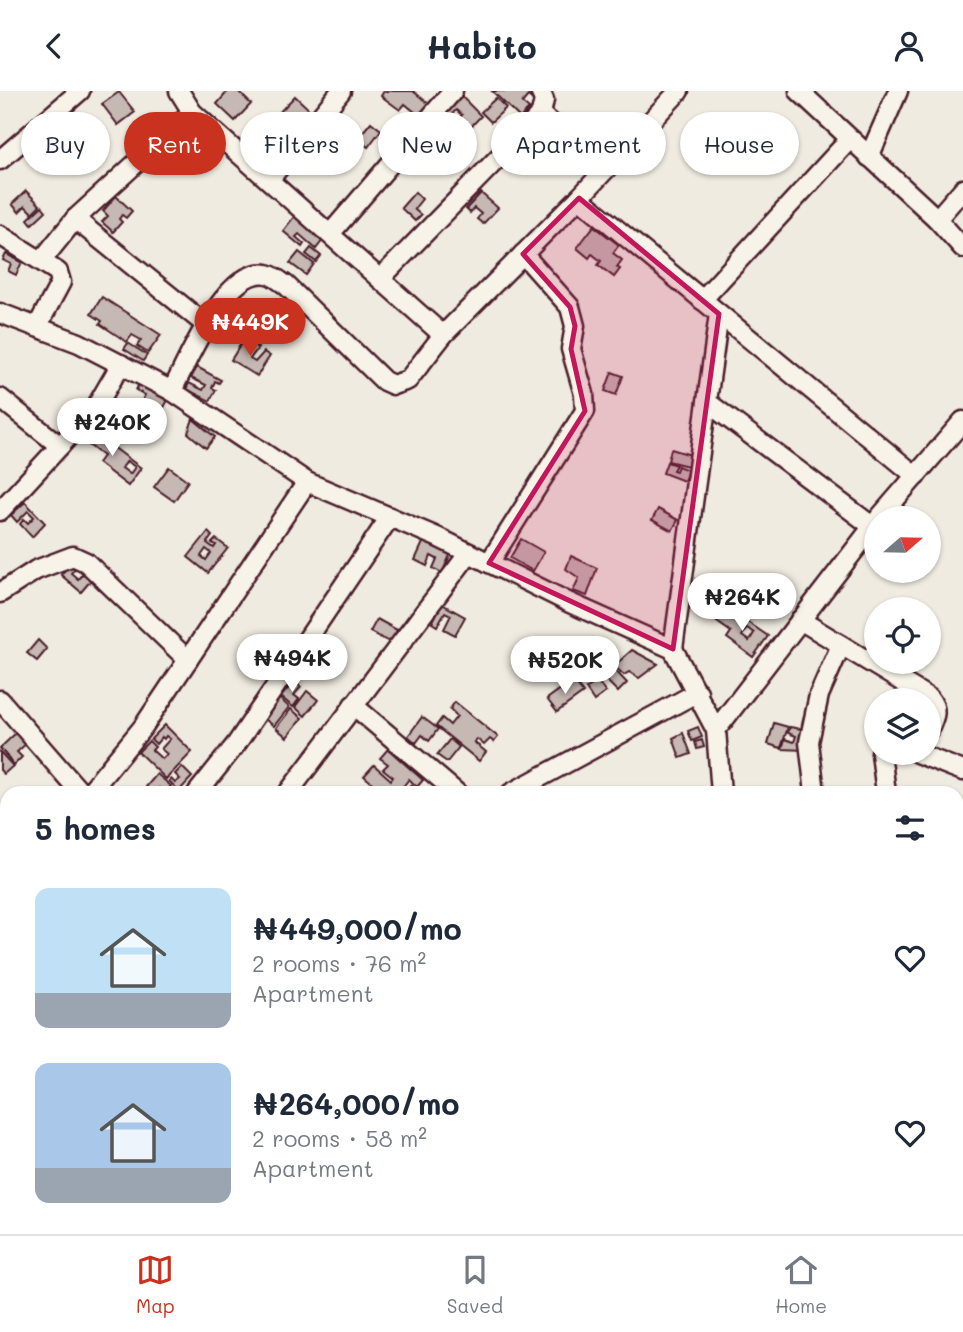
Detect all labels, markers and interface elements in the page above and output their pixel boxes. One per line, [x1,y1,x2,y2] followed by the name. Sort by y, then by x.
[426,25,537,67] text: Habito
[35,27,73,65] icon: back
[890,27,928,65] icon: person
[21,112,110,175] chip: Buy
[124,112,226,175] chip: Rent
[240,112,364,175] chip: Filters
[378,112,477,175] chip: New
[491,112,666,175] chip: Apartment
[680,112,799,175] chip: House
[201,299,299,358] pin: ₦449K
[211,306,289,336] text: ₦449K
[63,399,161,458] pin: ₦240K
[73,406,151,436] text: ₦240K
[864,506,942,583] north arrow
[864,506,941,765] map controls
[693,573,791,633] pin: ₦264K
[703,581,781,611] text: ₦264K
[864,597,941,674] button: locate
[243,635,341,694] pin: ₦494K
[516,637,614,696] pin: ₦520K
[253,642,331,672] text: ₦494K
[527,644,603,674] text: ₦520K
[864,688,941,765] button: layers
[35,808,156,848] text: 5 homes
[891,809,929,847] icon: filters
[252,908,462,948] text: ₦449,000/mo
[91,916,175,1000] icon: home
[891,939,929,977] icon: heart
[252,948,426,978] text: 2 rooms · 76 m²
[252,978,374,1008] text: Apartment
[252,1083,460,1123] text: ₦264,000/mo
[91,1091,175,1175] icon: home
[891,1114,929,1152] icon: heart
[252,1123,427,1153] text: 2 rooms · 58 m²
[252,1153,374,1183] text: Apartment
[136,1251,175,1318] tab: Map
[447,1251,503,1318] tab: Saved
[775,1251,827,1318] tab: Home

